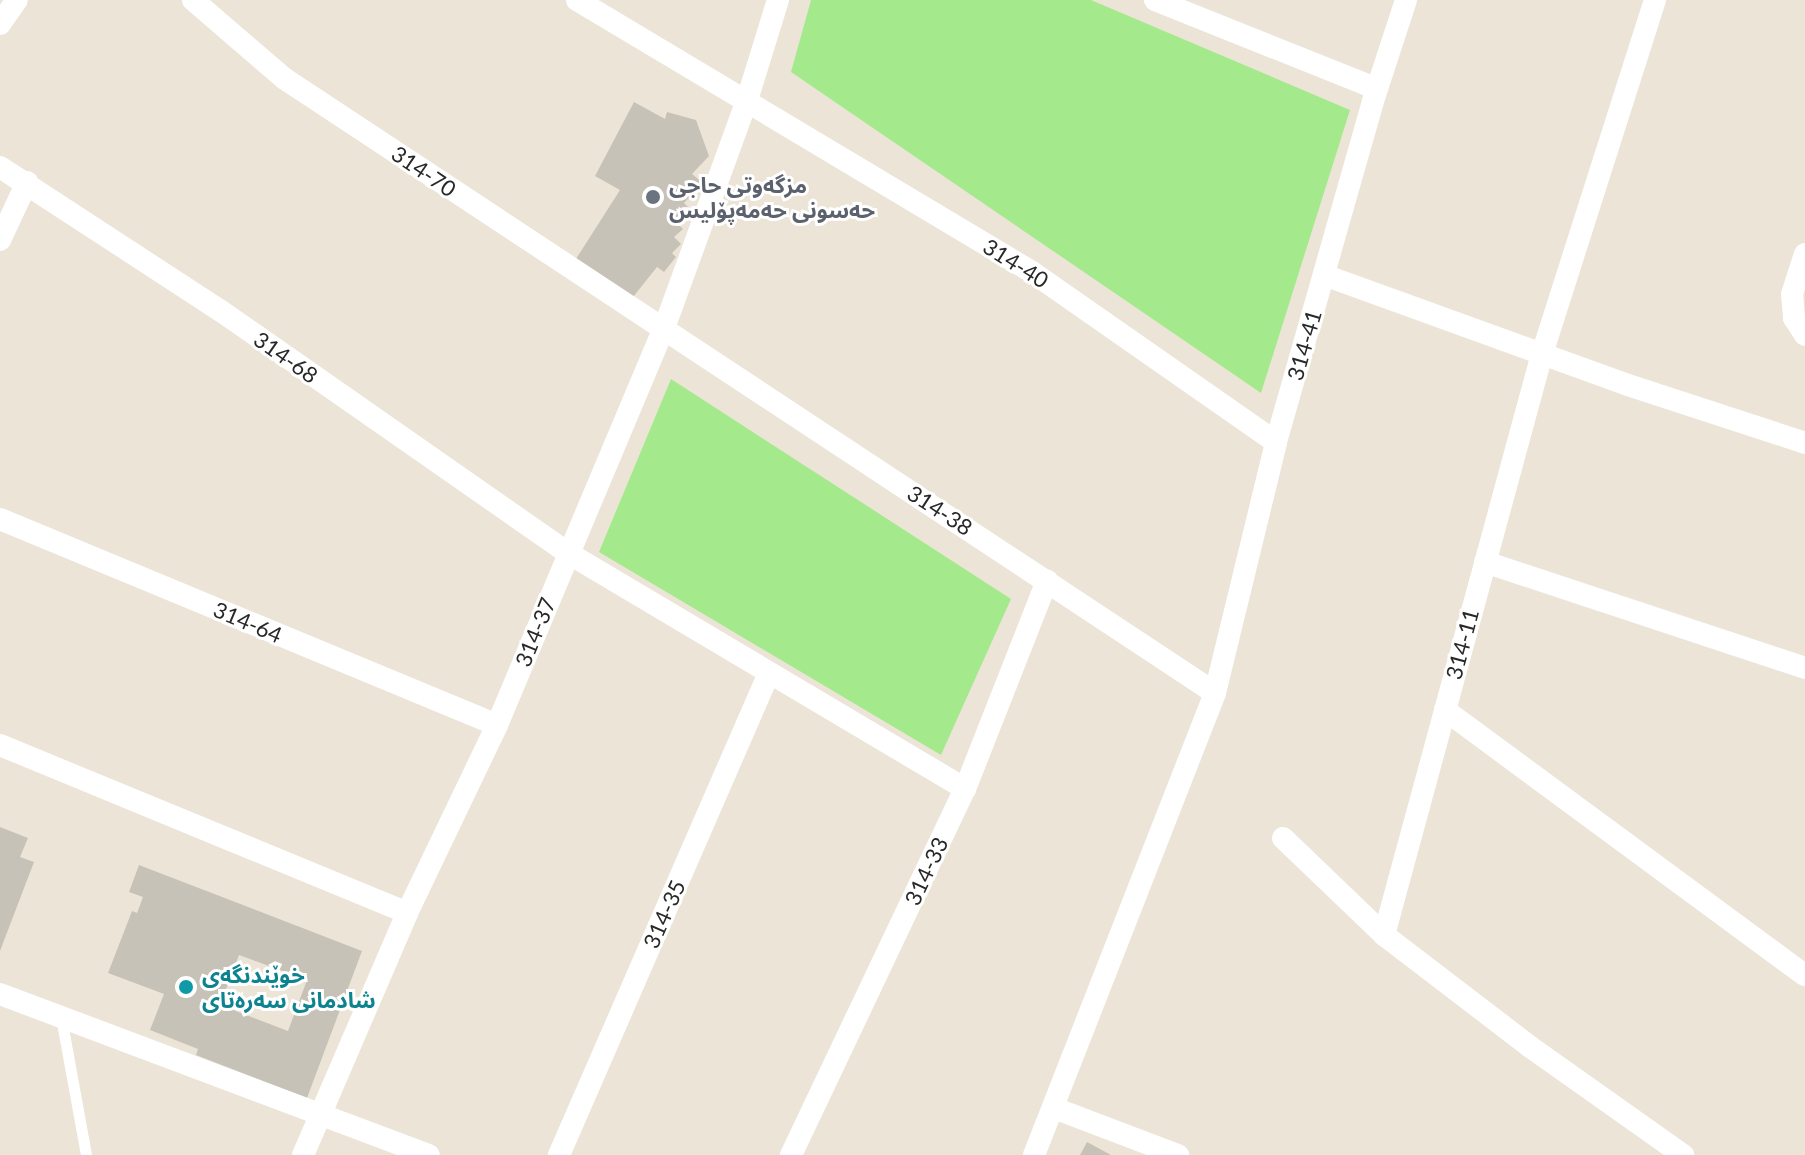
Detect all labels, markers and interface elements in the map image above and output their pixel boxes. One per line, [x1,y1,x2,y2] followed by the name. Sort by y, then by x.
[387,140,461,202] street label: 314-70
[669,171,875,222] place label: مزگەوتی حاجی حەسونی حەمەپۆلیس
[644,188,662,206] marker: مزگەوتی حاجی حەسونی حەمەپۆلیس
[978,233,1054,293] street label: 314-40
[1281,307,1327,383] street label: 314-41
[249,326,323,388] street label: 314-68
[903,479,977,541] street label: 314-38
[509,594,561,670] street label: 314-37
[210,596,286,648] street label: 314-64
[1440,606,1484,682] street label: 314-11
[899,833,953,909] street label: 314-33
[637,876,691,952] street label: 314-35
[202,961,376,1012] place label: خوێندنگەی شادمانی سەرەتای
[177,978,195,996] marker: خوێندنگەی شادمانی سەرەتای

